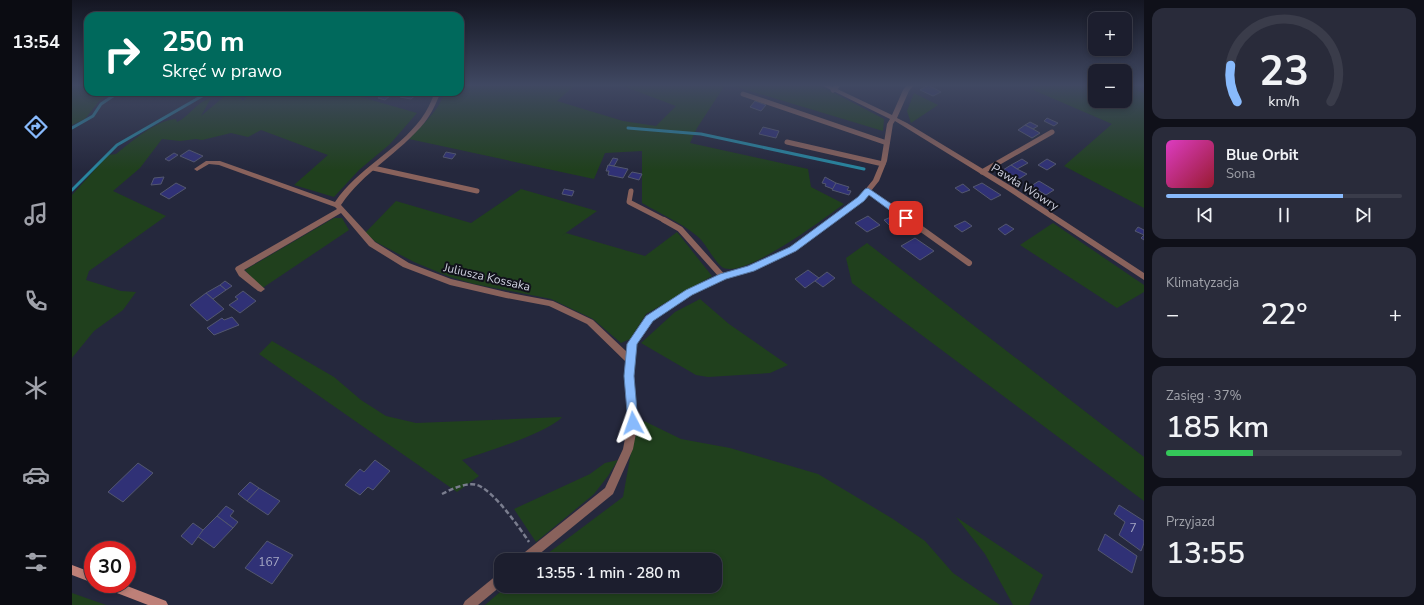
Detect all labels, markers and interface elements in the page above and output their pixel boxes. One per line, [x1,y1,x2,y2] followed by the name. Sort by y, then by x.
[1088,12,1132,108] map controls
[1088,12,1132,56] button: +
[162,23,245,61] text: 250 m
[96,28,148,80] icon: right
[12,30,60,54] text: 13:54
[1259,43,1309,100] text: 23
[162,59,282,83] text: Skręć w prawo
[1088,64,1132,108] button: −
[1268,91,1300,110] text: km/h
[22,113,50,141] icon: directions
[1226,145,1298,165] text: Blue Orbit
[988,160,1062,215] street label: Pawła Wowry
[1226,165,1256,183] text: Sona
[22,200,50,228] icon: music
[889,201,923,235] pin
[1194,204,1216,226] icon: previous
[1273,204,1295,226] icon: pause
[1352,204,1374,226] icon: next
[895,207,917,229] icon: arrive
[441,259,532,295] street label: Juliusza Kossaka
[1166,274,1239,292] text: Klimatyzacja
[22,287,50,315] icon: phone
[1260,294,1308,335] text: 22°
[1166,300,1179,330] text: −
[1389,300,1402,330] text: +
[22,374,50,402] icon: climate
[1166,387,1242,405] text: Zasięg · 37%
[612,402,654,444] position arrow
[1166,407,1269,448] text: 185 km
[22,461,50,489] icon: car
[1166,513,1215,531] text: Przyjazd
[1129,520,1137,536] house number: 7
[1166,533,1245,574] text: 13:55
[84,541,136,593] speed limit sign: 30
[22,548,50,576] icon: filters
[258,554,280,570] house number: 167
[536,563,680,583] text: 13:55 · 1 min · 280 m

